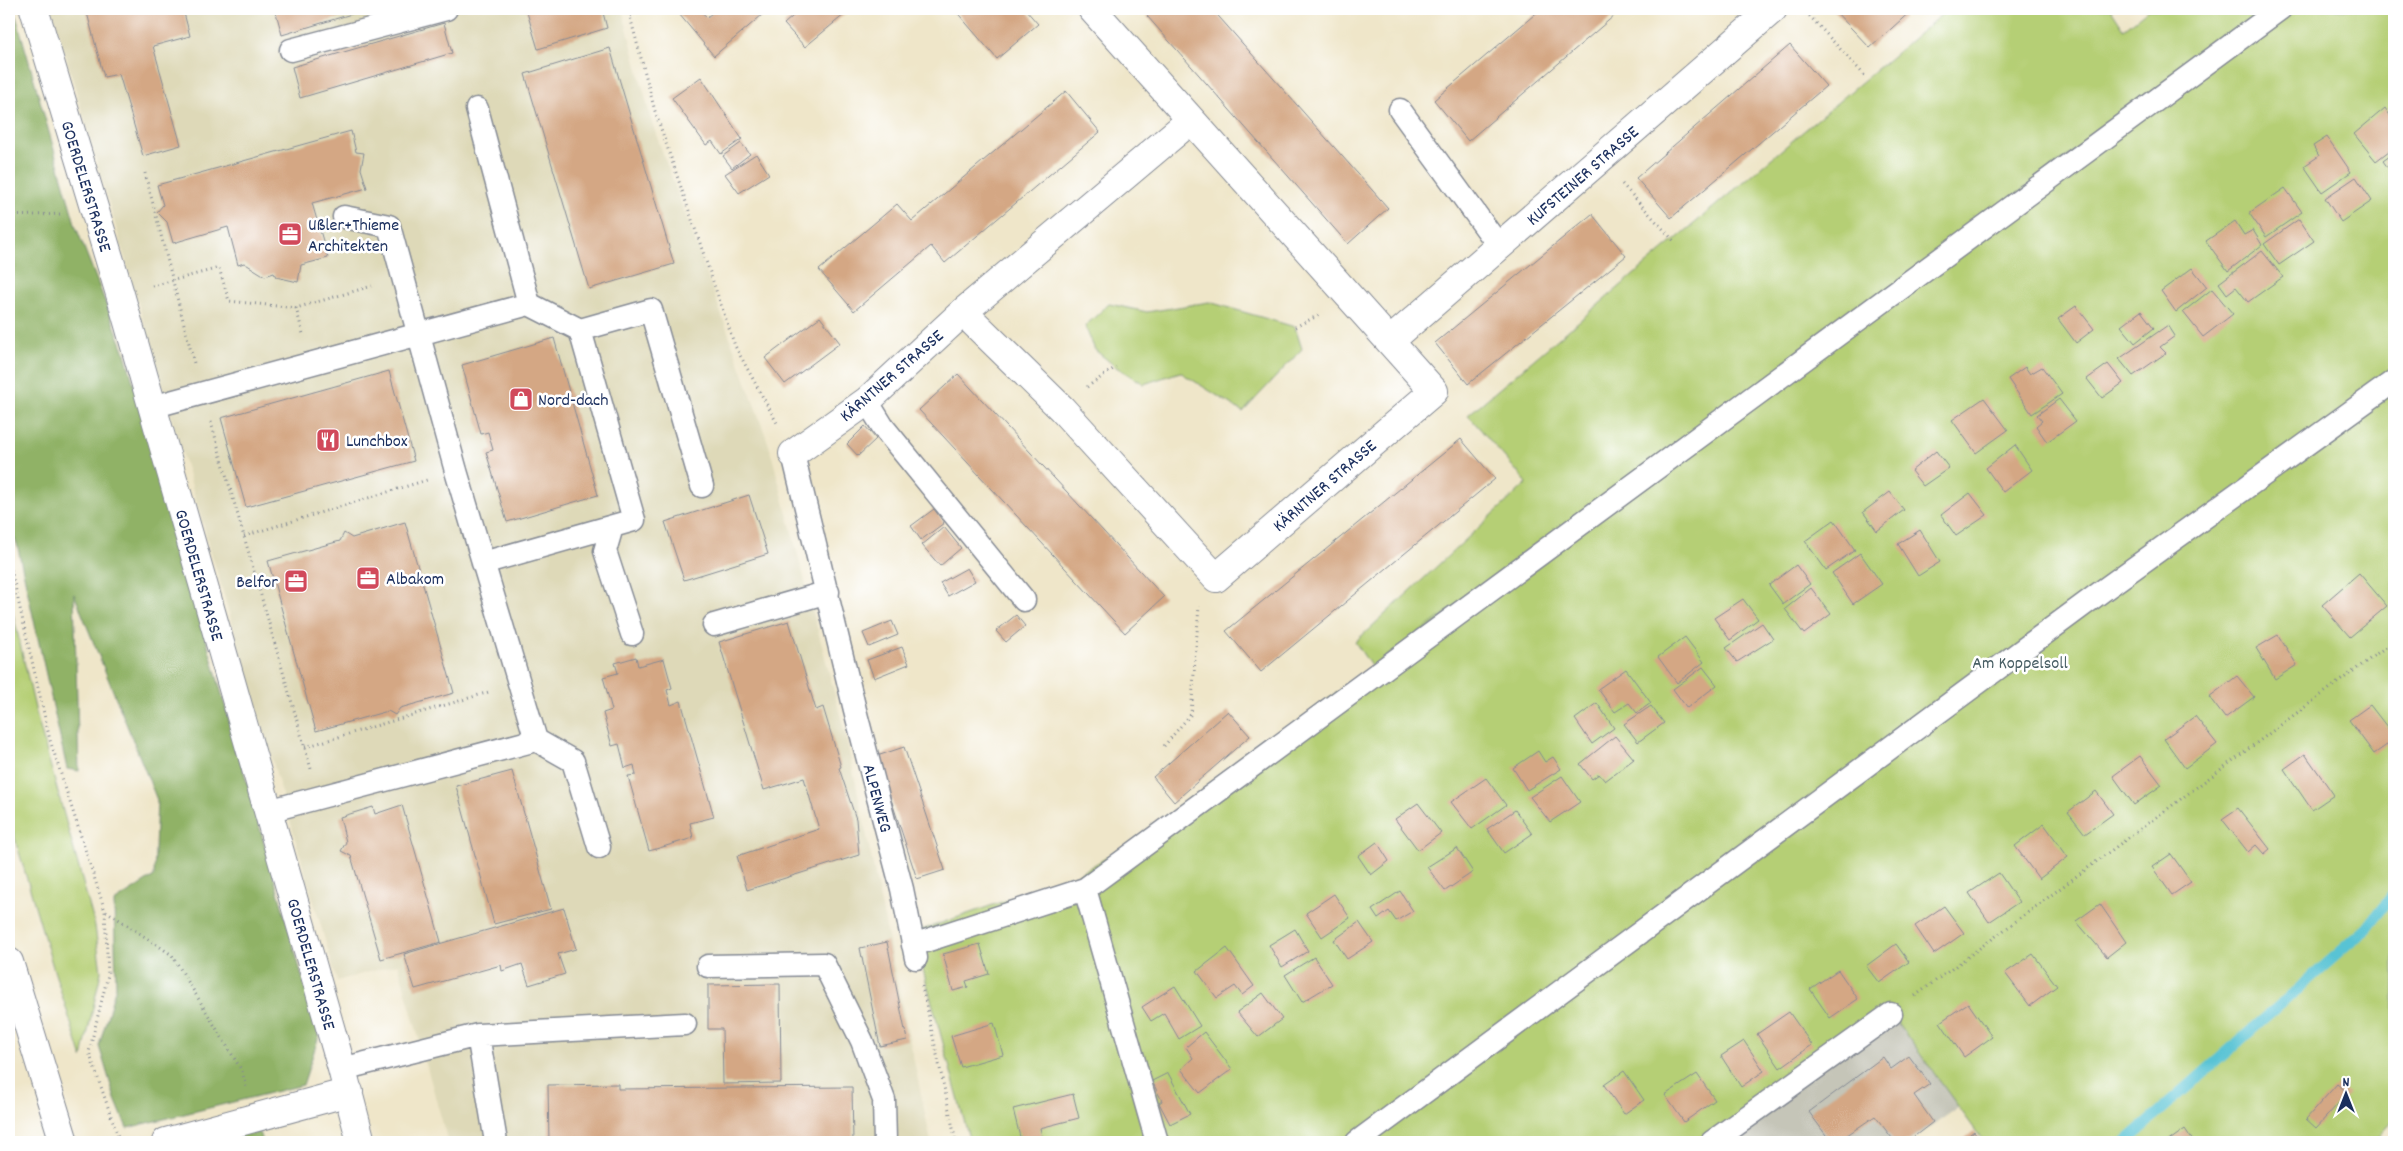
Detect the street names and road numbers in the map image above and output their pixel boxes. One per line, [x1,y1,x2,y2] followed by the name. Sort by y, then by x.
[53,118,116,255] street label: GOERDELERSTRASSE
[1522,121,1645,233] street label: KUFSTEINER STRASSE
[835,325,950,429] street label: KÄRNTNER STRASSE
[1268,435,1383,539] street label: KÄRNTNER STRASSE
[167,507,228,644] street label: GOERDELERSTRASSE
[854,762,897,836] street label: ALPENWEG
[279,896,340,1033] street label: GOERDELERSTRASSE

